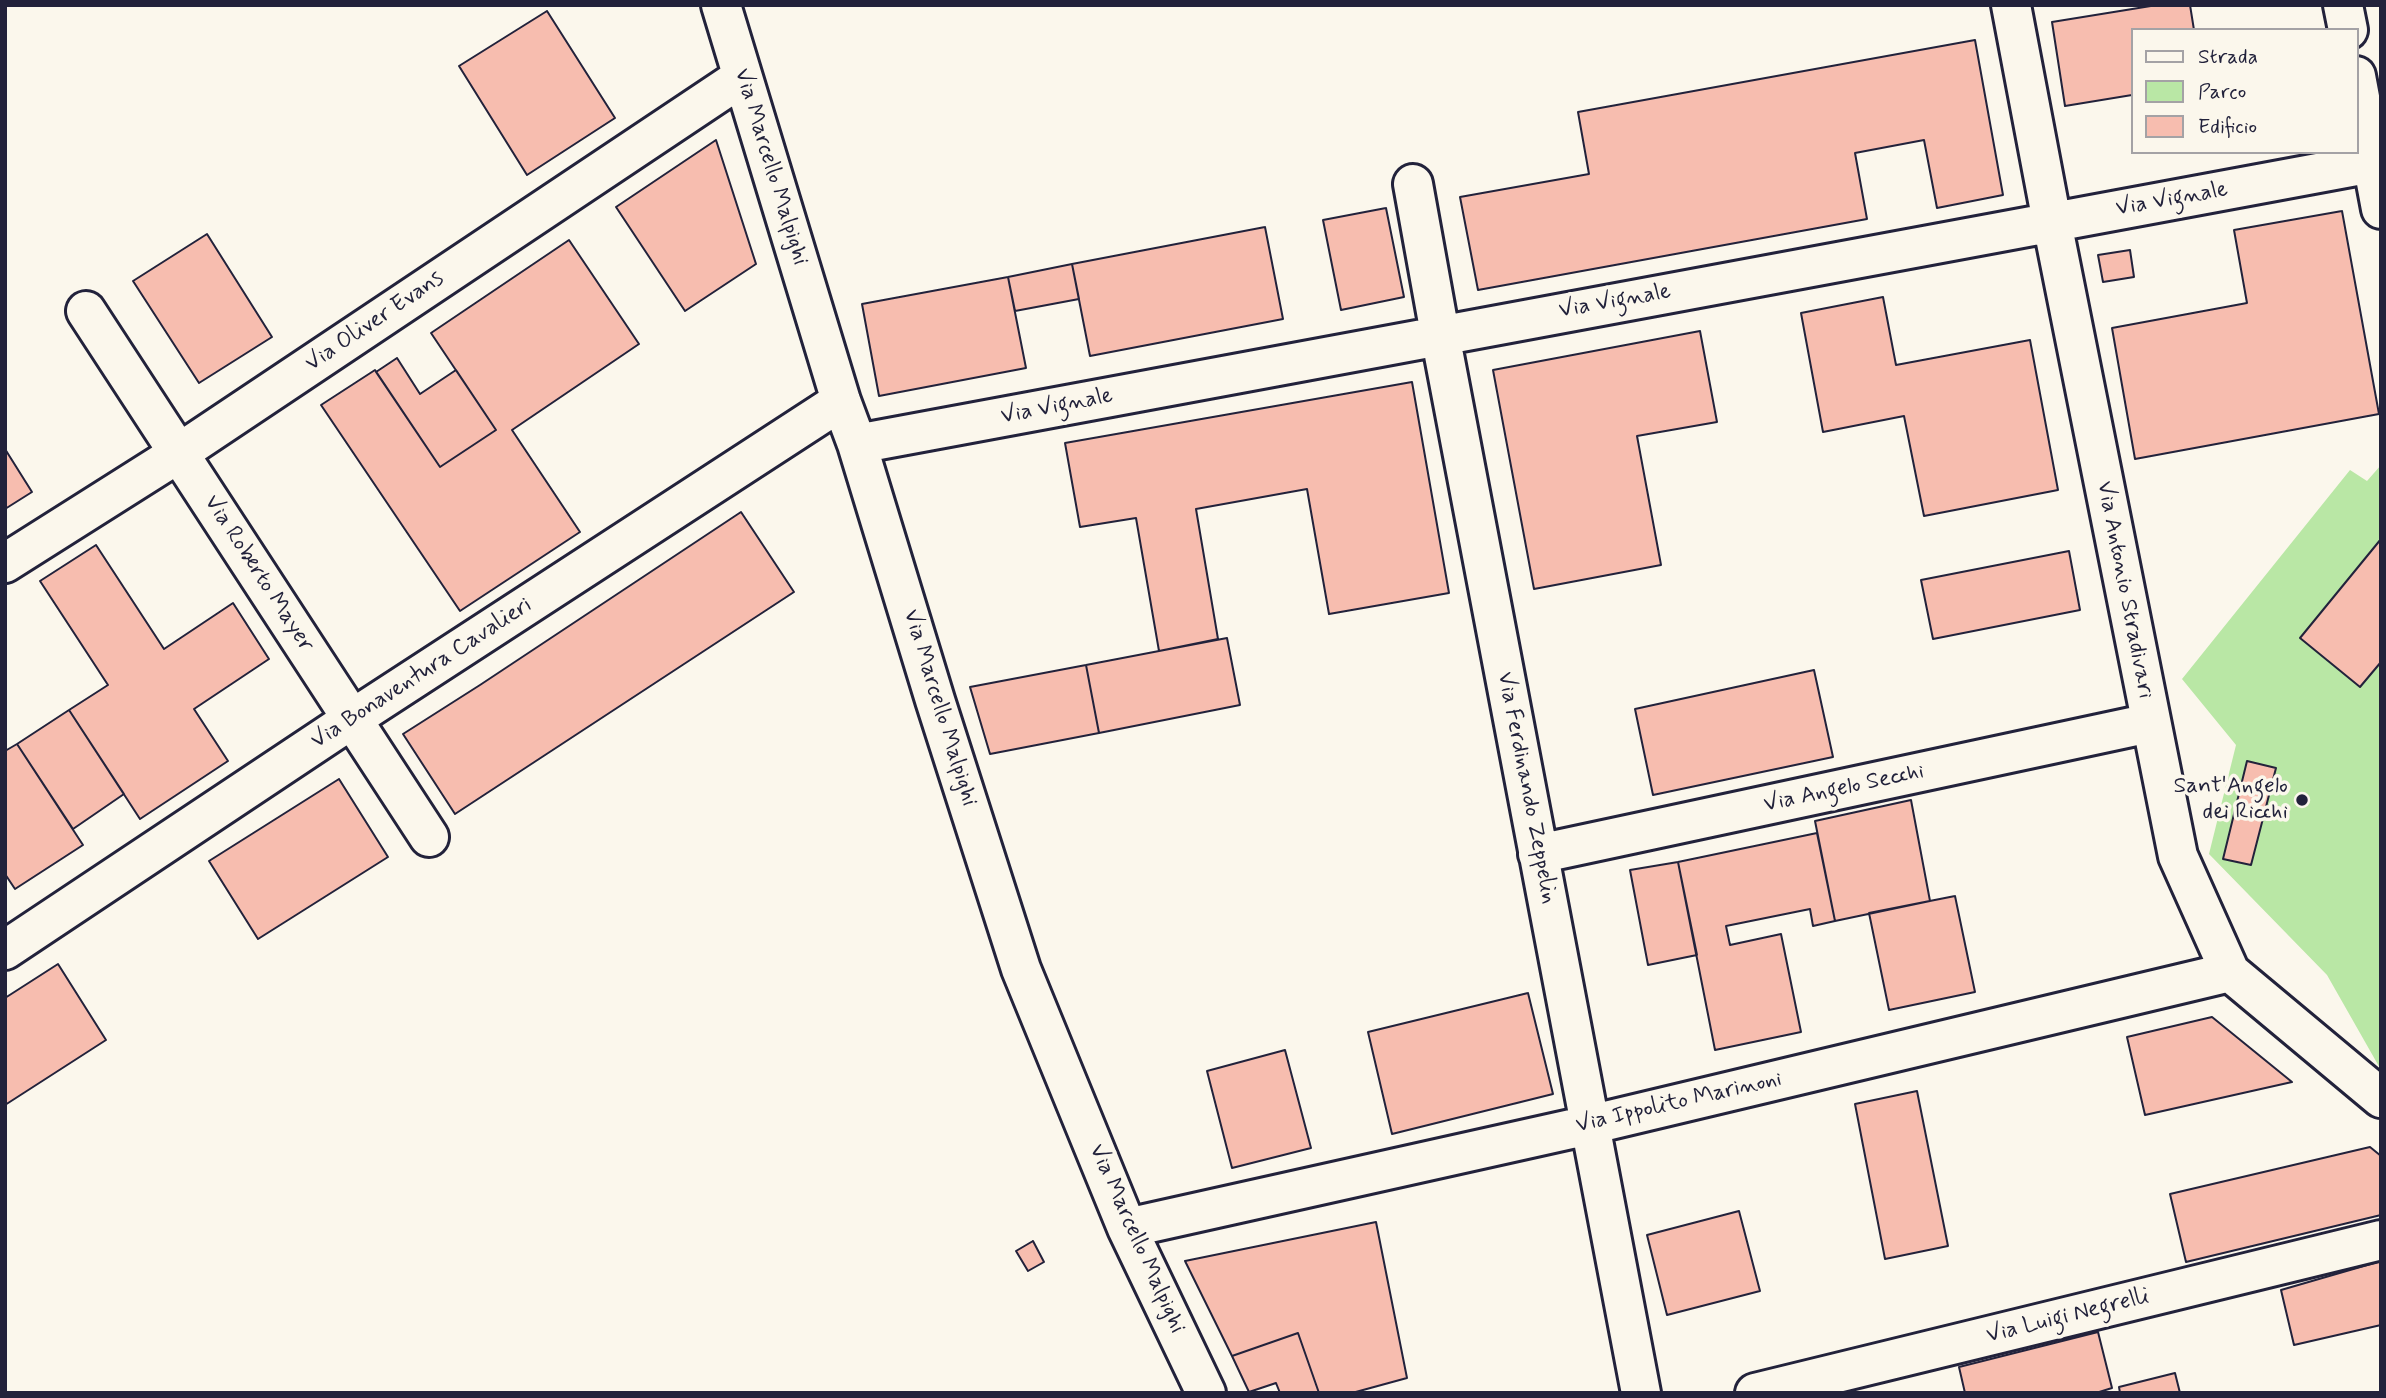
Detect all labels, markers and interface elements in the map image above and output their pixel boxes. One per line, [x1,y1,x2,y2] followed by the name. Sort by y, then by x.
[2130,28,2358,154] legend
[2198,43,2258,71] text: Strada
[727,65,813,269] street label: Via Marcello Malpighi
[2198,78,2246,106] text: Parco
[2198,113,2257,141] text: Edificio
[2114,177,2230,223] street label: Via Vignale
[301,266,449,378] street label: Via Oliver Evans
[1557,279,1673,325] street label: Via Vignale
[999,383,1115,431] street label: Via Vignale
[2089,479,2159,701] street label: Via Antonio Stradivari
[197,490,319,658] street label: Via Roberto Mayer
[306,592,538,756] street label: Via Bonaventura Cavalieri
[896,606,982,810] street label: Via Marcello Malpighi
[1490,670,1562,906] street label: Via Ferdinando Zeppelin
[1761,759,1927,819] street label: Via Angelo Secchi
[2174,773,2288,827] place label: Sant'Angelo dei Ricchi
[2294,792,2310,808] marker: Sant'Angelo dei Ricchi
[1573,1066,1785,1140] street label: Via Ippolito Marinoni
[1082,1140,1190,1338] street label: Via Marcello Malpighi
[1984,1283,2152,1351] street label: Via Luigi Negrelli

